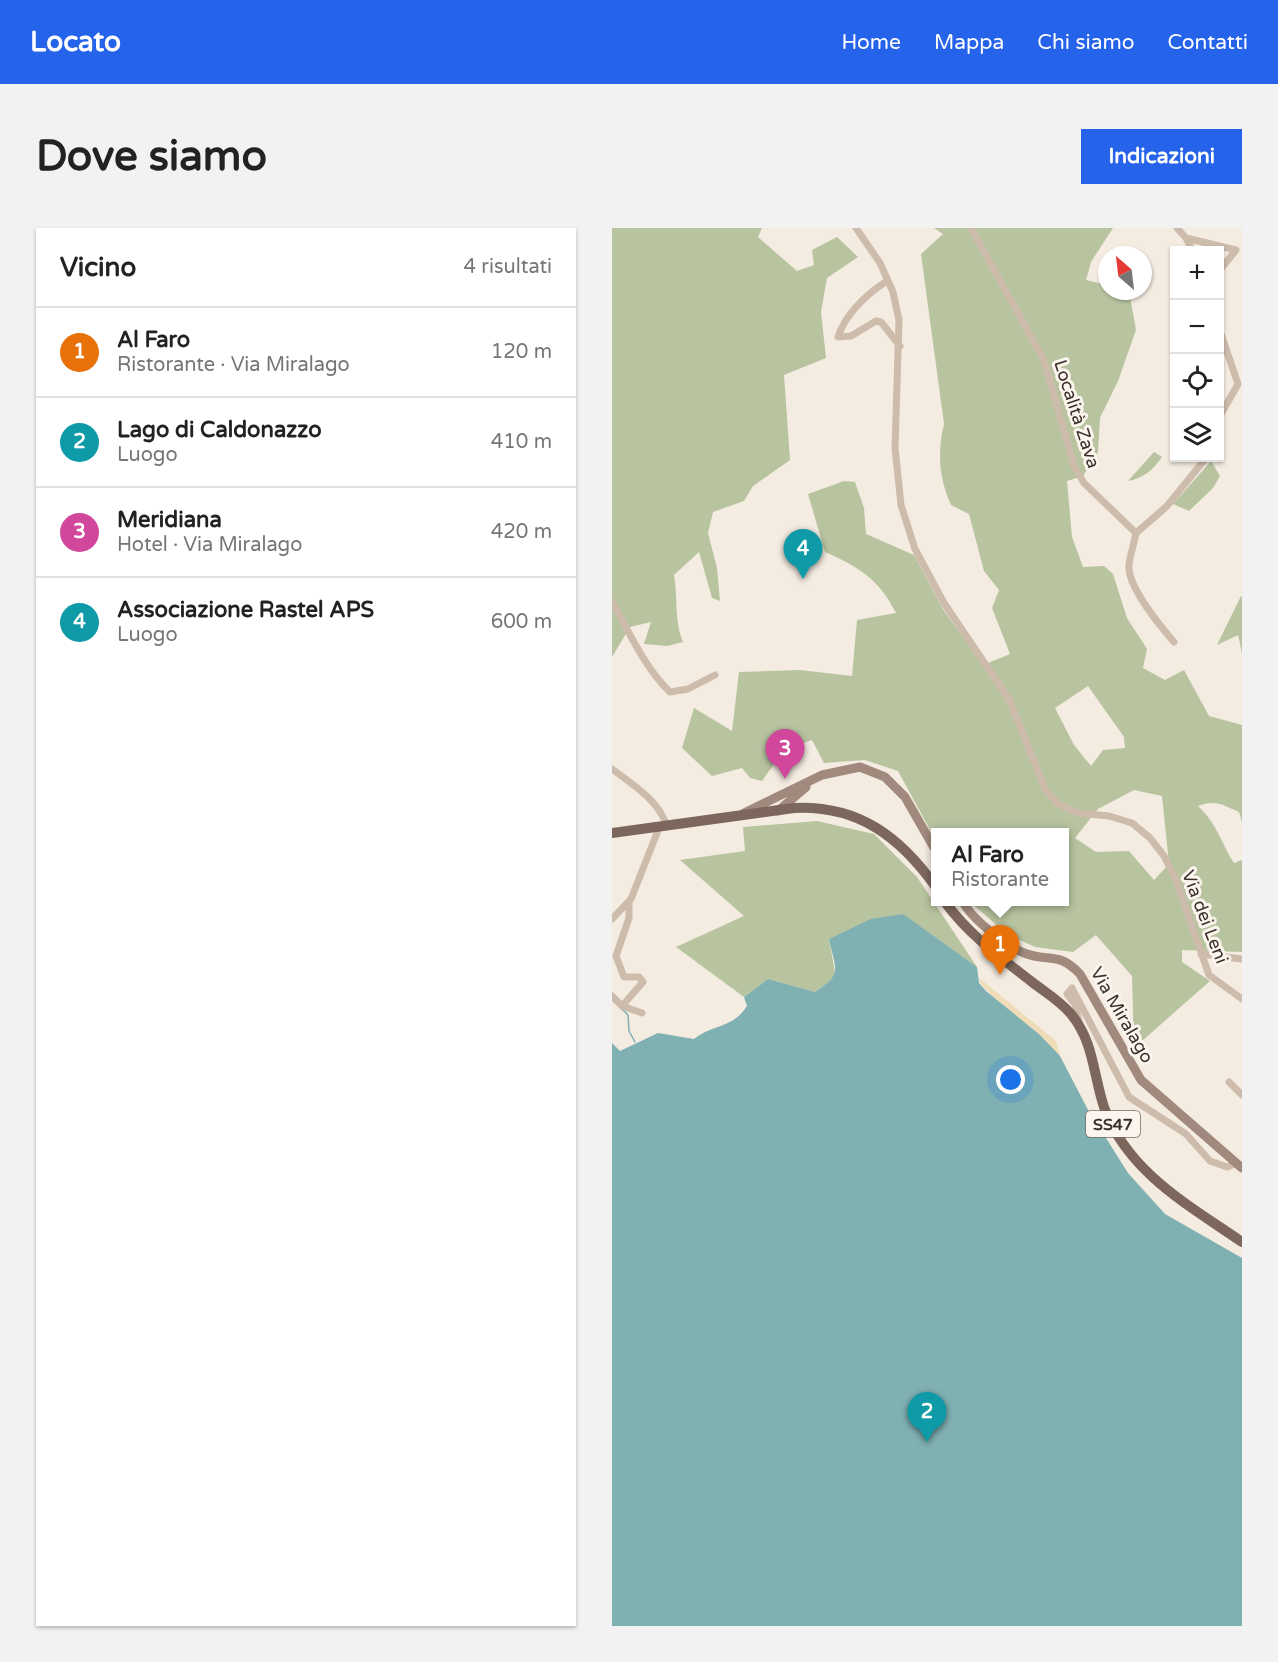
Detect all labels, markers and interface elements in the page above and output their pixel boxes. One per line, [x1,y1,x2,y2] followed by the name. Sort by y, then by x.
[30,25,121,59] text: Locato
[841,30,901,55] text: Home
[934,30,1004,55] text: Mappa
[1037,30,1135,55] text: Chi siamo
[1168,30,1248,55] text: Contatti
[1081,129,1242,184] button: Indicazioni
[36,131,267,182] text: Dove siamo
[1098,246,1152,300] north arrow
[1170,246,1224,462] map controls
[1170,246,1224,300] button: +
[60,252,136,283] text: Vicino
[464,255,552,279] text: 4 risultati
[1170,300,1224,354] button: −
[117,327,190,353] text: Al Faro
[73,340,86,364] text: 1
[491,340,552,364] text: 120 m
[117,353,350,377] text: Ristorante · Via Miralago
[1170,354,1224,408] button: locate
[1049,357,1105,471] street label: Località Zava
[1170,408,1224,462] button: layers
[117,417,322,443] text: Lago di Caldonazzo
[73,430,86,454] text: 2
[491,430,552,454] text: 410 m
[117,443,178,467] text: Luogo
[117,507,222,533] text: Meridiana
[73,520,86,544] text: 3
[491,520,552,544] text: 420 m
[784,530,822,579] pin: 4
[117,533,302,557] text: Hotel · Via Miralago
[117,597,374,623] text: Associazione Rastel APS
[73,610,86,634] text: 4
[491,610,552,634] text: 600 m
[117,623,178,647] text: Luogo
[766,730,804,779] pin: 3
[931,828,1069,906] popup
[951,842,1024,868] text: Al Faro
[1177,867,1233,967] street label: Via dei Leni
[951,868,1049,892] text: Ristorante
[980,926,1020,975] pin: 1
[1086,963,1158,1067] street label: Via Miralago
[996,1065,1025,1094] your location
[1086,1111,1140,1137] road number: SS47
[908,1392,946,1442] pin: 2

